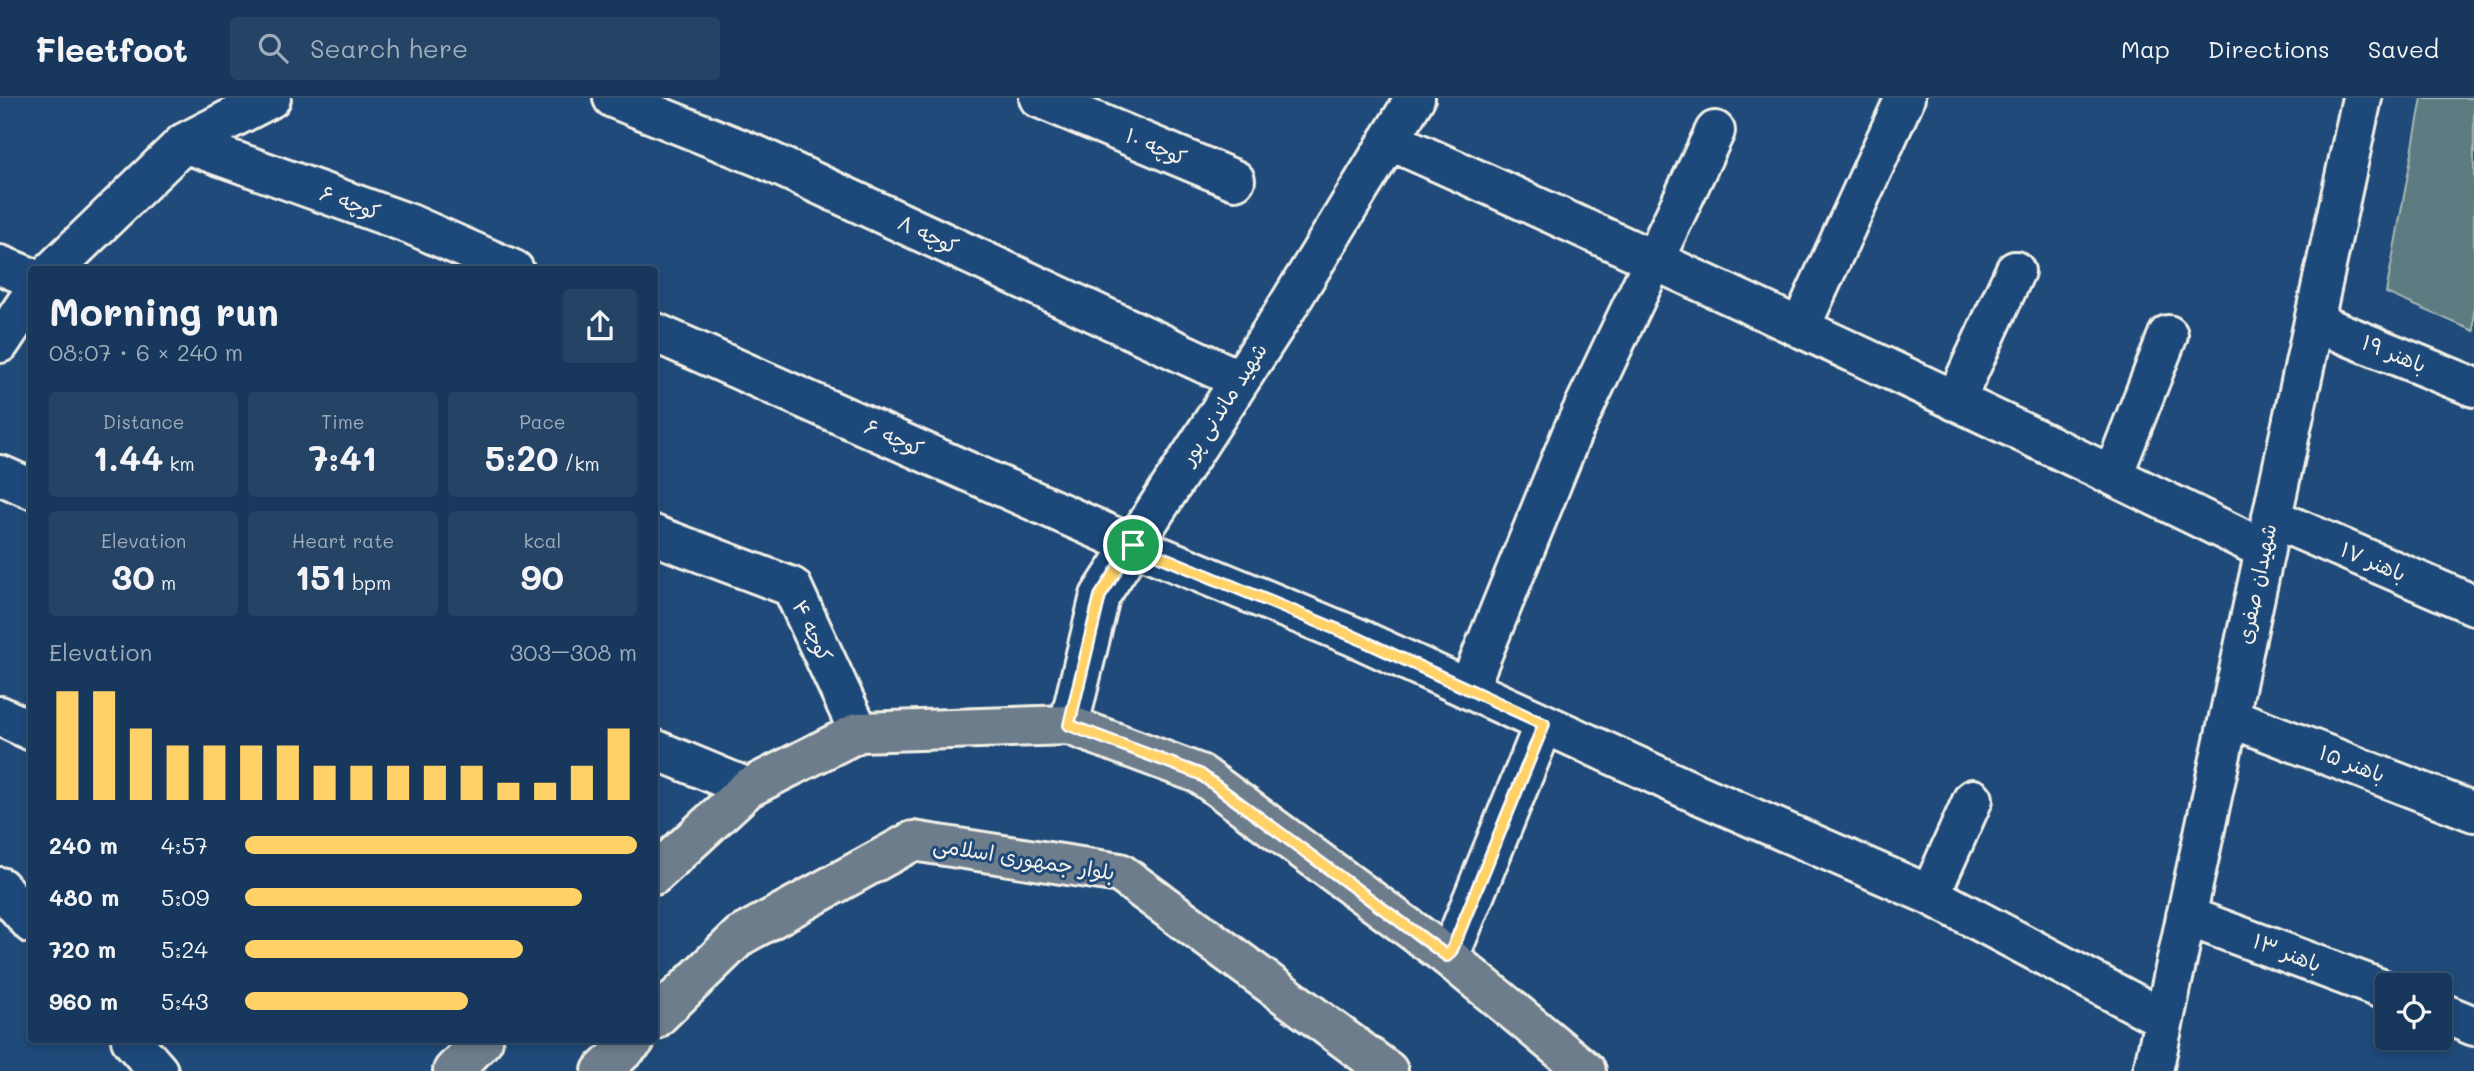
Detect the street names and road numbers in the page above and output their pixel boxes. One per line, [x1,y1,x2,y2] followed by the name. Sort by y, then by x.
[1121,121,1191,171] street label: کوچه ۱۰
[316,178,384,226] street label: کوچه ۶
[893,208,963,260] street label: کوچه ۸
[2358,328,2431,379] street label: باهنر ۱۹
[1172,337,1274,472] street label: شهید ماندنی پور
[860,412,929,463] street label: کوچه ۶
[2230,521,2281,646] street label: شهیدان صفری
[2336,535,2410,587] street label: باهنر ۱۷
[786,595,839,666] street label: کوچه ۴
[2315,738,2389,788] street label: باهنر ۱۵
[931,830,1117,887] street label: بلوار جمهوری اسلامی
[2249,926,2326,978] street label: باهنر ۱۳

